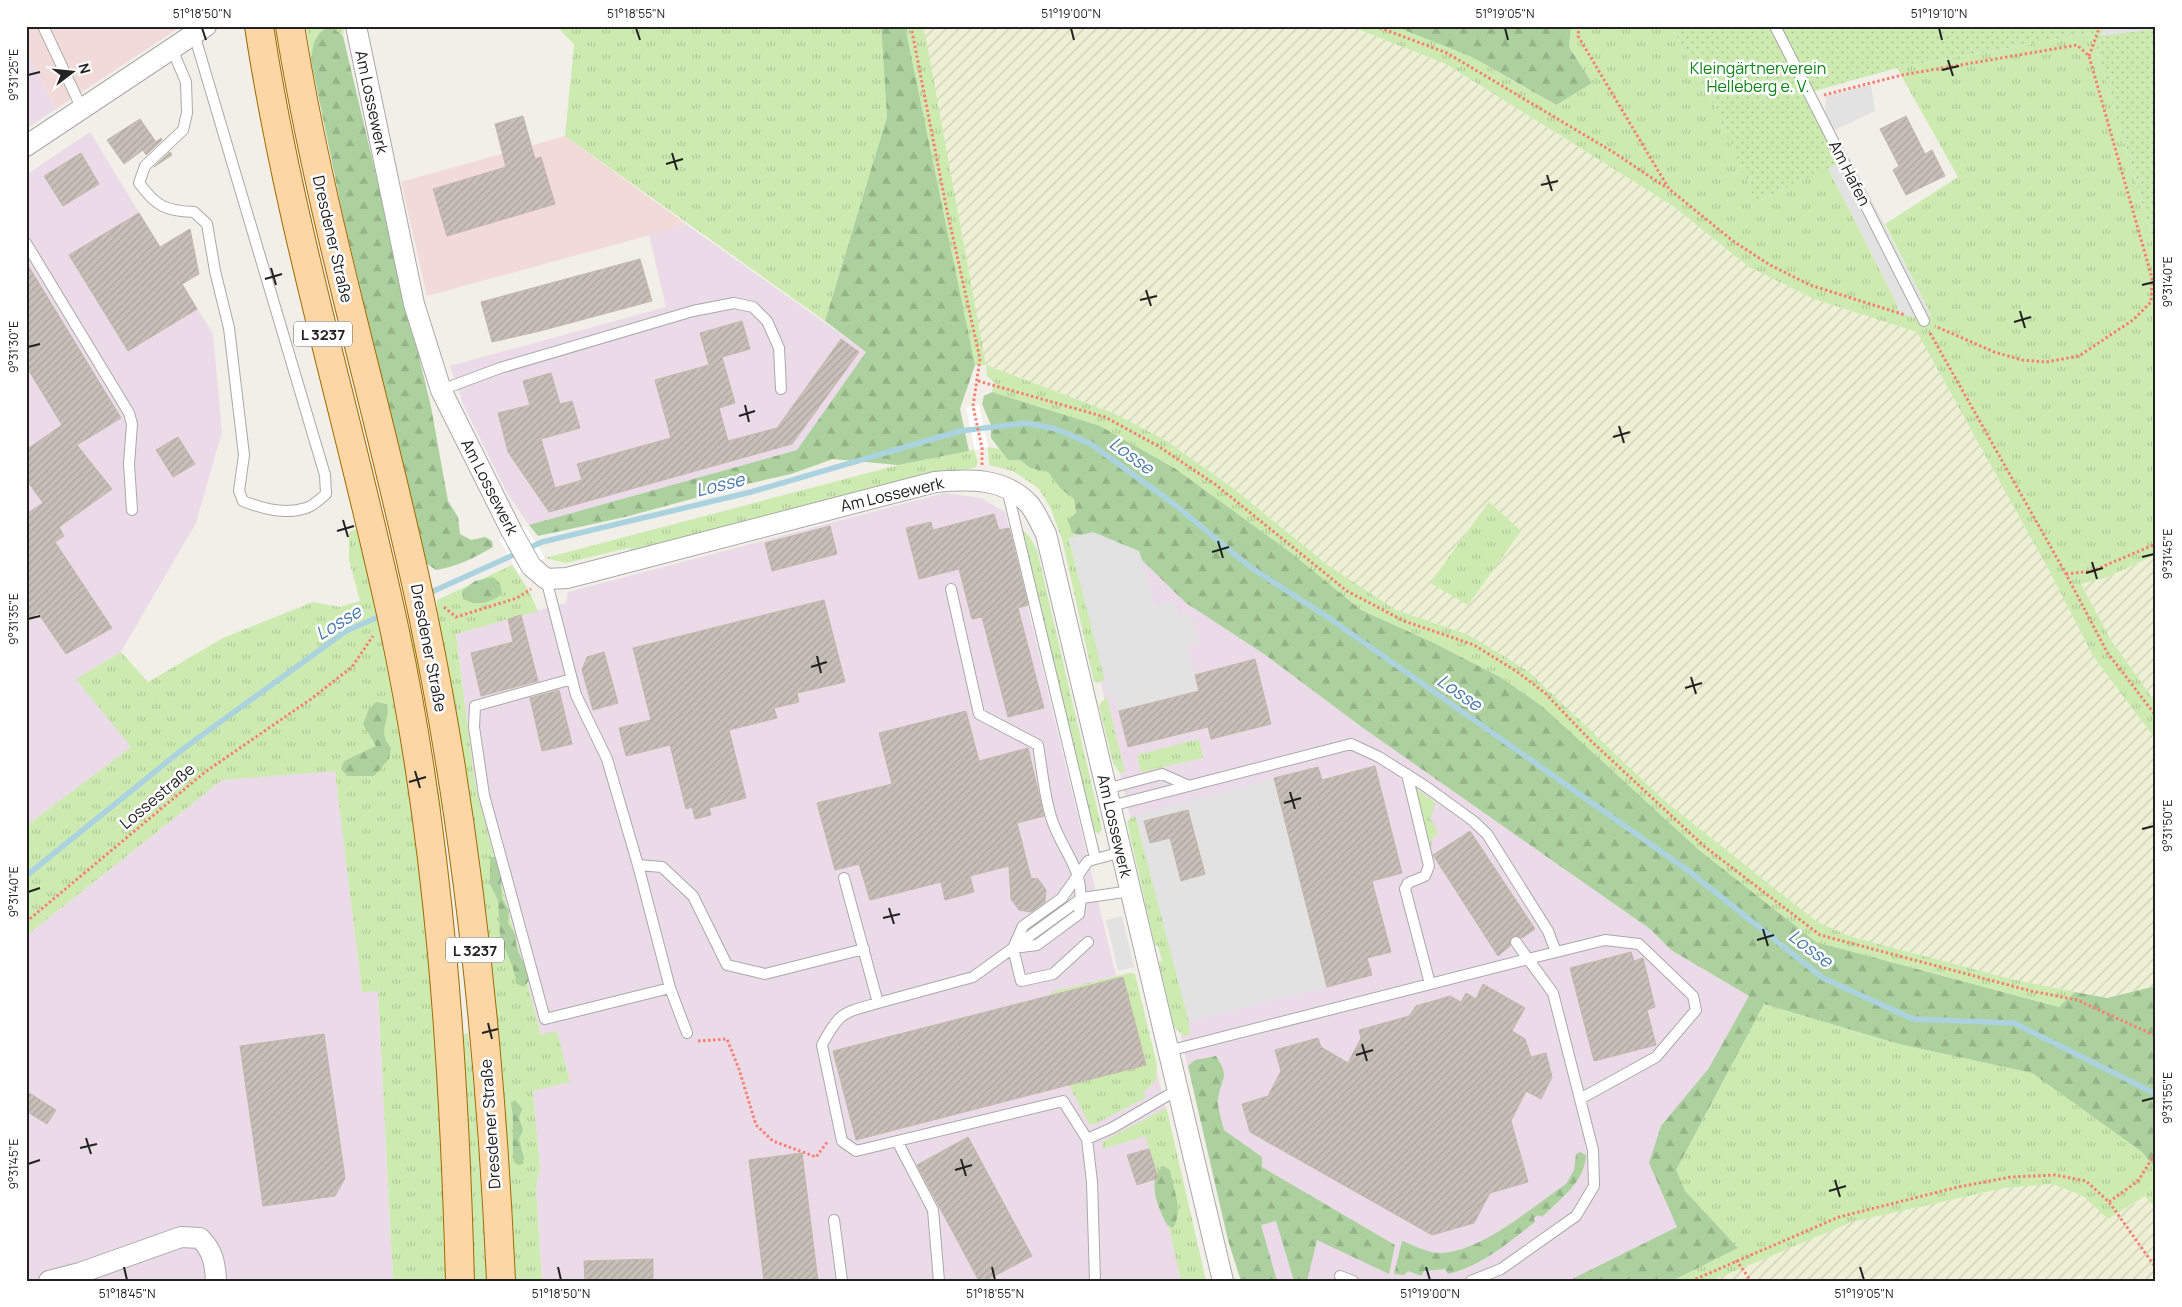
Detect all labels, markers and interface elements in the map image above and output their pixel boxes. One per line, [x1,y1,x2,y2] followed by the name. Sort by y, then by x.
[173,5,231,22] text: 51°18'50"N
[607,5,665,22] text: 51°18'55"N
[1041,5,1101,22] text: 51°19'00"N
[1476,5,1534,22] text: 51°19'05"N
[1911,5,1967,22] text: 51°19'10"N
[48,48,98,98] north arrow
[350,48,394,157] street label: Am Lossewerk
[5,49,22,101] text: 9°31'25"E
[1690,57,1826,97] park label: Kleingärtnerverein Helleberg e. V.
[74,61,95,76] text: N
[1824,137,1876,209] street label: Am Hafen
[308,173,358,305] street label: Dresdener Straße
[2159,256,2176,308] text: 9°31'40"E
[5,321,22,373] text: 9°31'30"E
[294,322,352,346] road number: L 3237
[1105,431,1160,480] water label: Losse
[456,435,524,540] street label: Am Lossewerk
[693,466,748,502] water label: Losse
[838,471,947,517] street label: Am Lossewerk
[2159,528,2176,579] text: 9°31'45"E
[406,582,452,714] street label: Dresdener Straße
[5,593,22,645] text: 9°31'35"E
[311,598,367,645] water label: Losse
[1433,668,1488,717] water label: Losse
[115,758,199,834] street label: Lossestraße
[1092,772,1138,881] street label: Am Lossewerk
[2159,800,2176,852] text: 9°31'50"E
[5,866,22,918] text: 9°31'40"E
[1784,924,1839,973] water label: Losse
[446,938,504,962] road number: L 3237
[474,1058,506,1190] street label: Dresdener Straße
[2159,1072,2176,1124] text: 9°31'55"E
[5,1138,22,1189] text: 9°31'45"E
[99,1285,155,1302] text: 51°18'45"N
[532,1285,590,1302] text: 51°18'50"N
[966,1285,1024,1302] text: 51°18'55"N
[1400,1285,1460,1302] text: 51°19'00"N
[1835,1285,1893,1302] text: 51°19'05"N

